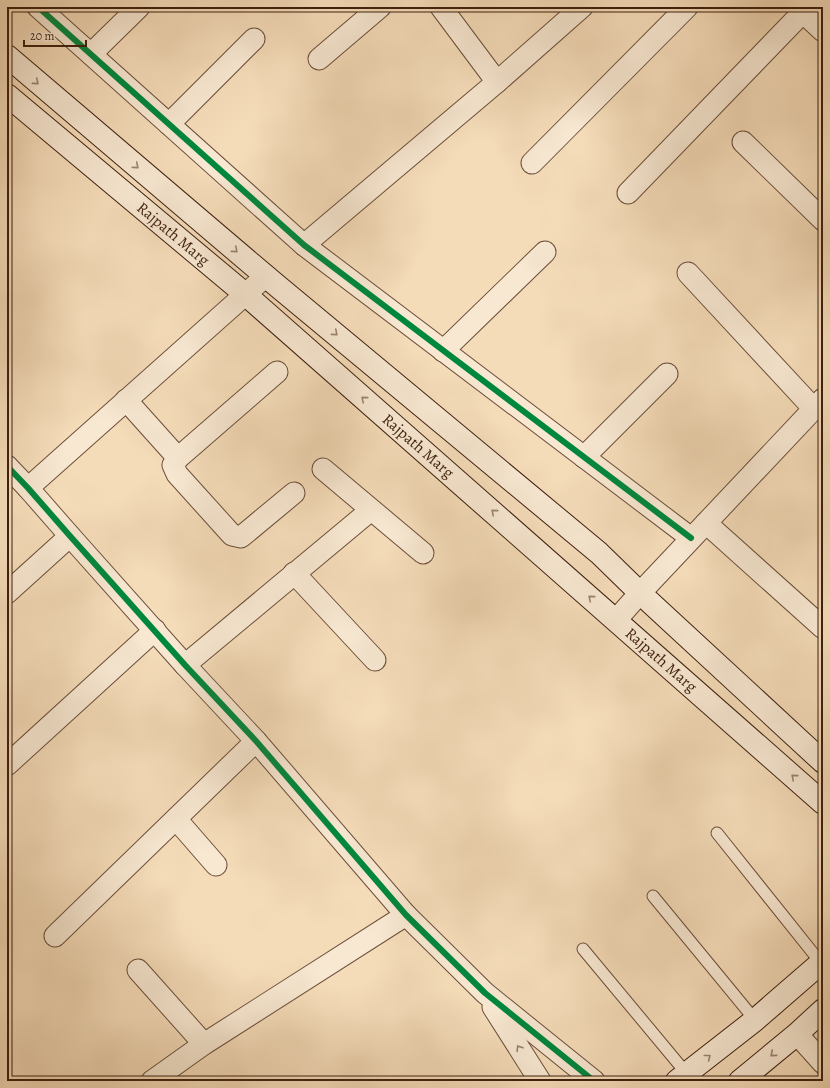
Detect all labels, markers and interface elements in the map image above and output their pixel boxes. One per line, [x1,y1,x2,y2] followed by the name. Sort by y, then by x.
[24,22,86,48] scale bar
[30,28,54,44] text: 20 m
[32,77,39,84] one-way arrow
[131,161,138,168] one-way arrow
[132,197,214,271] street label: Rajpath Marg
[230,245,238,252] one-way arrow
[330,329,337,336] one-way arrow
[362,397,369,404] one-way arrow
[377,409,459,483] street label: Rajpath Marg
[491,510,498,517] one-way arrow
[589,596,596,603] one-way arrow
[620,623,702,697] street label: Rajpath Marg
[791,774,799,781] one-way arrow
[516,1045,524,1052] one-way arrow
[770,1049,777,1056] one-way arrow
[704,1055,711,1062] one-way arrow

